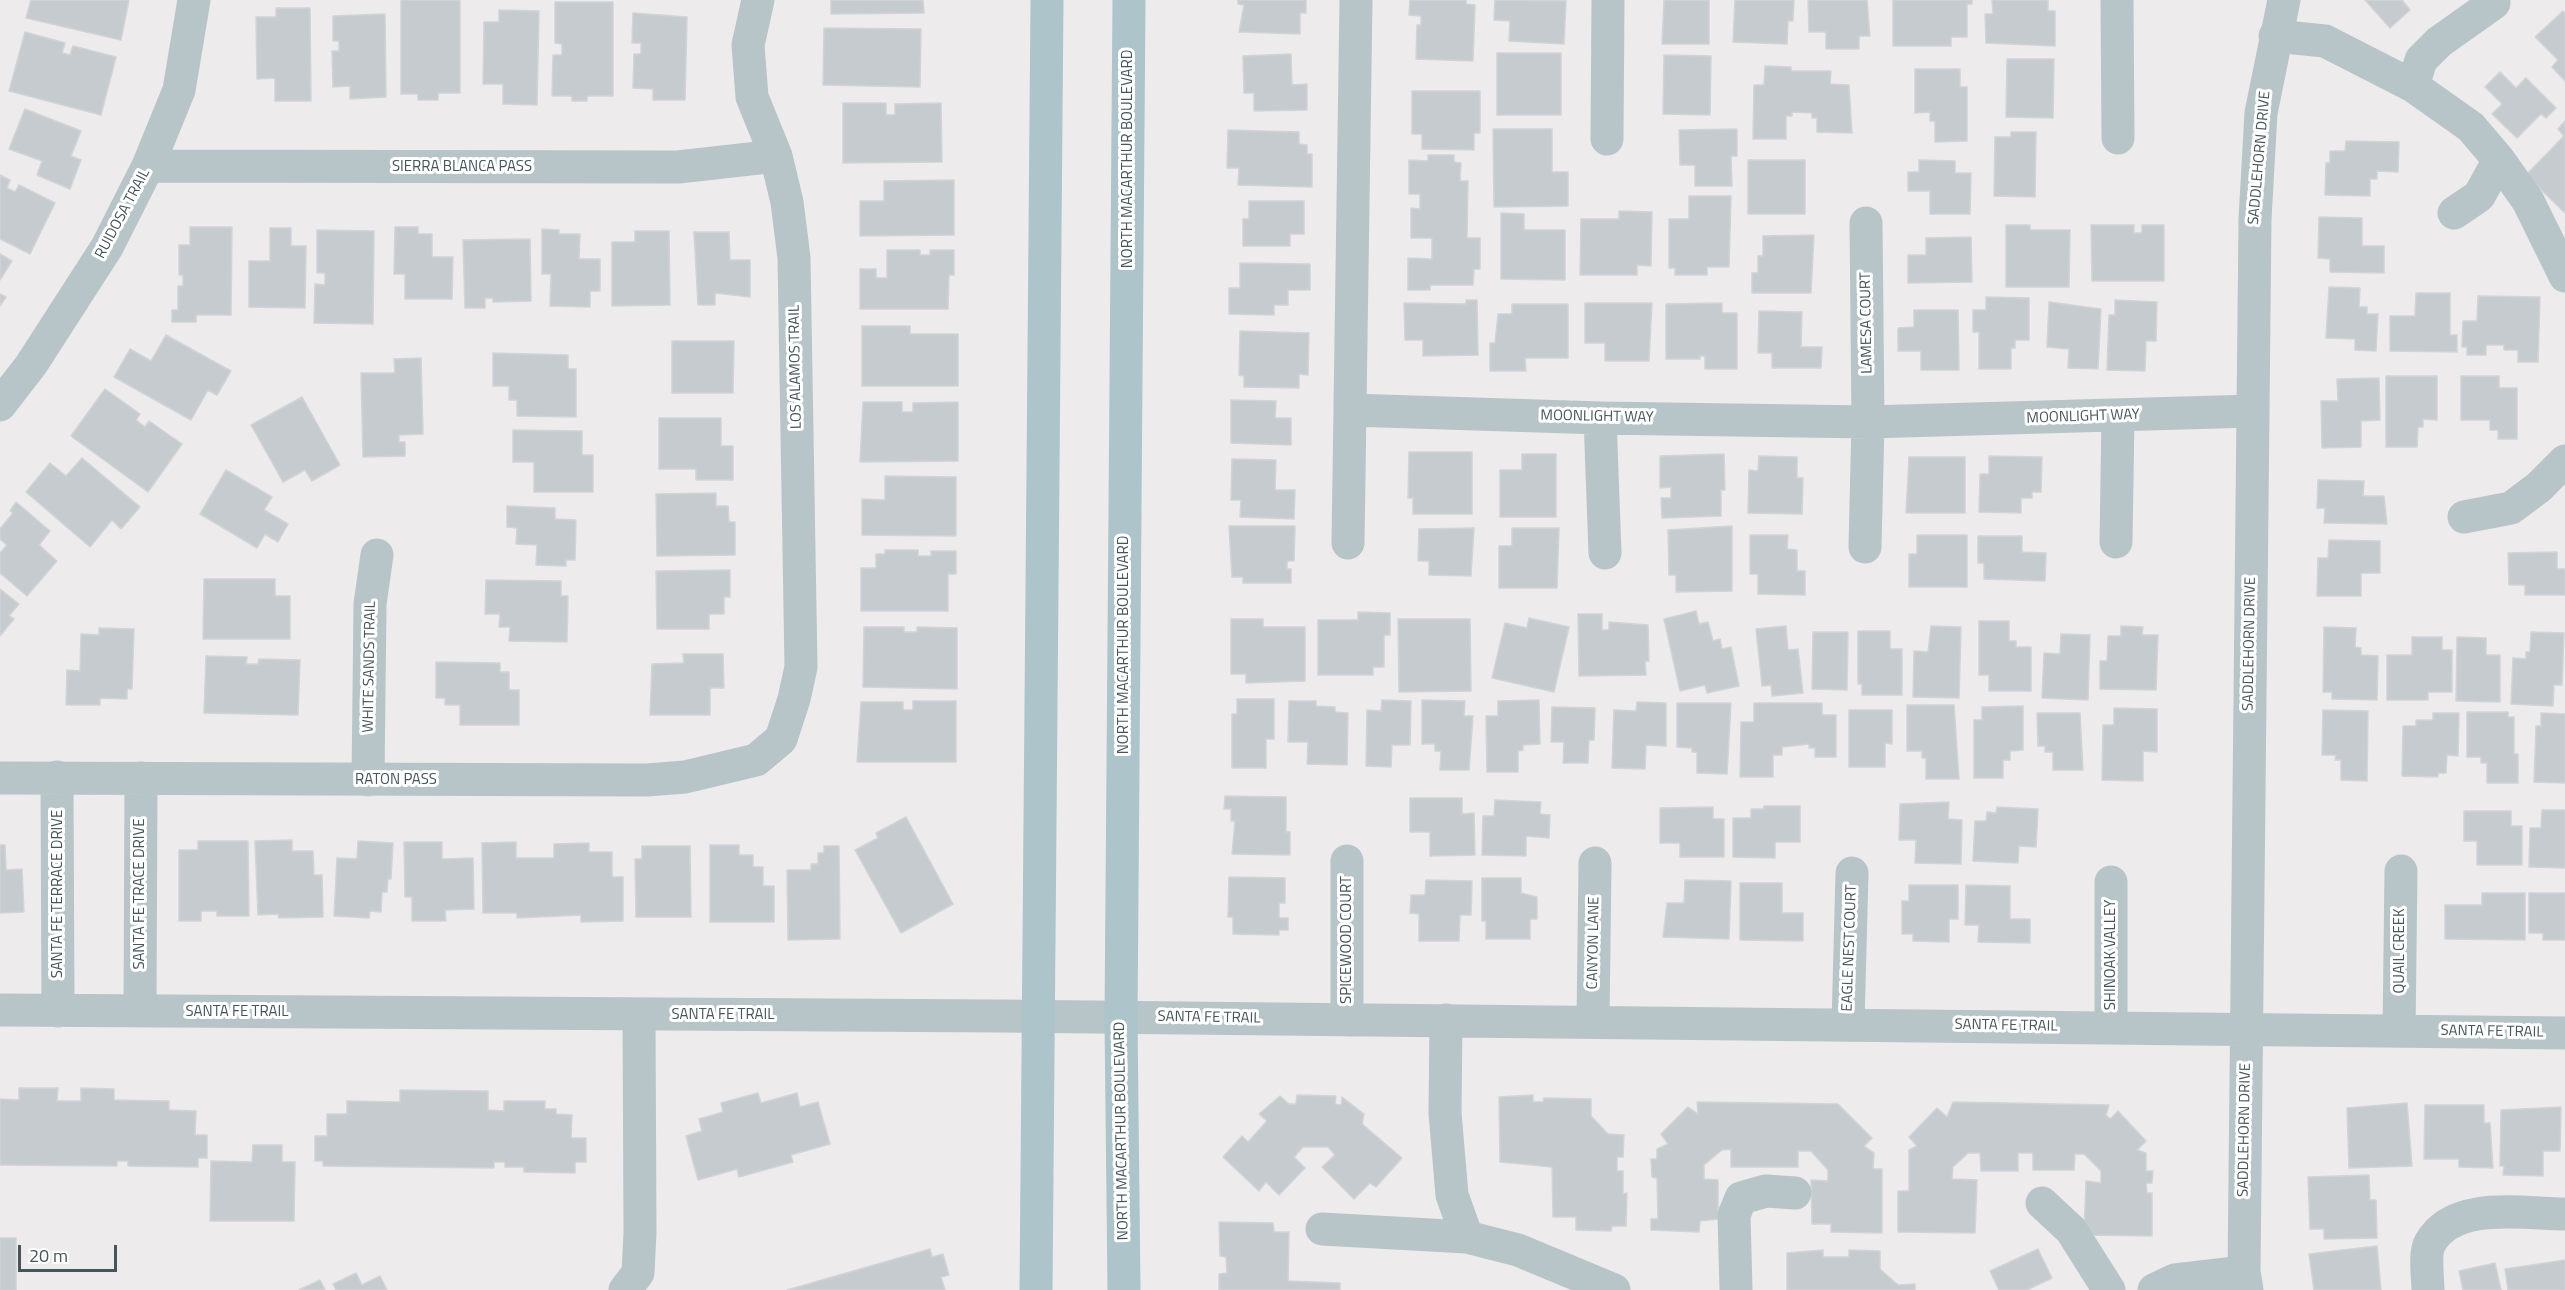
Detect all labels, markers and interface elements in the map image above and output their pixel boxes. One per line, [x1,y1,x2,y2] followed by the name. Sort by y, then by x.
[1119,50,1137,268] street label: NORTH MACARTHUR BOULEVARD
[2245,90,2275,226] street label: SADDLEHORN DRIVE
[392,158,532,176] street label: SIERRA BLANCA PASS
[92,166,154,262] street label: RUIDOSA TRAIL
[1857,272,1877,374] street label: LAMESA COURT
[786,305,806,429] street label: LOS ALAMOS TRAIL
[2026,406,2140,428] street label: MOONLIGHT WAY
[1540,407,1654,427] street label: MOONLIGHT WAY
[1115,536,1133,754] street label: NORTH MACARTHUR BOULEVARD
[2240,577,2260,711] street label: SADDLEHORN DRIVE
[360,601,380,733] street label: WHITE SANDS TRAIL
[355,771,437,789] street label: RATON PASS
[49,810,67,978] street label: SANTA FE TERRACE DRIVE
[131,818,149,970] street label: SANTA FE TRACE DRIVE
[1338,876,1356,1004] street label: SPICEWOOD COURT
[1839,884,1861,1012] street label: EAGLE NEST COURT
[1584,896,1604,990] street label: CANYON LANE
[2102,900,2120,1010] street label: SHINOAK VALLEY
[2391,908,2409,994] street label: QUAIL CREEK
[186,1003,288,1021] street label: SANTA FE TRAIL
[672,1006,774,1024] street label: SANTA FE TRAIL
[1157,1008,1261,1028] street label: SANTA FE TRAIL
[1954,1016,2058,1036] street label: SANTA FE TRAIL
[1111,1022,1133,1240] street label: NORTH MACARTHUR BOULEVARD
[2440,1022,2544,1042] street label: SANTA FE TRAIL
[2235,1063,2255,1197] street label: SADDLEHORN DRIVE
[21,1233,120,1271] scale bar
[29,1242,68,1269] text: 20 m

